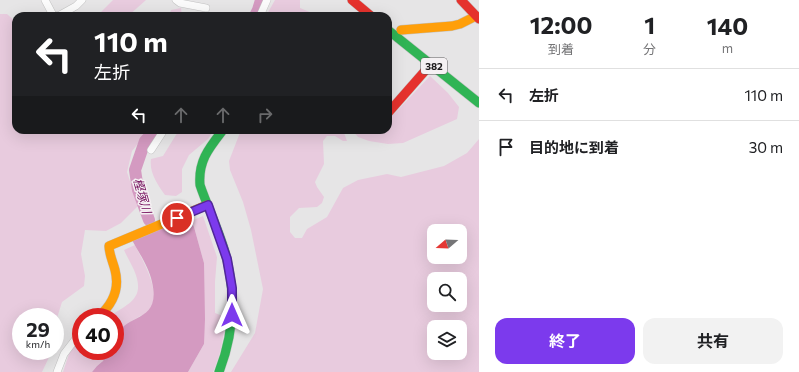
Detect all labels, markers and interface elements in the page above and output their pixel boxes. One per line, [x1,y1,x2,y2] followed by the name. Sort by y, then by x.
[530,10,592,39] text: 12:00
[644,10,655,39] text: 1
[707,11,748,40] text: 140
[94,24,168,58] text: 110 m
[28,28,80,80] icon: left
[722,40,733,56] text: m
[548,41,574,57] text: 到着
[643,41,656,57] text: 分
[421,58,447,74] road number: 382
[94,61,130,83] text: 左折
[495,84,517,106] icon: left
[529,86,559,104] text: 左折
[744,86,783,104] text: 110 m
[128,104,150,126] icon: left
[170,104,192,126] icon: ahead
[212,104,234,126] icon: ahead
[254,104,276,126] icon: right
[495,136,517,158] icon: arrive
[529,138,619,156] text: 目的地に到着
[749,138,783,156] text: 30 m
[131,176,155,217] water label: 樫塚川
[160,201,194,235] pin
[166,207,188,229] icon: arrive
[427,224,467,264] north arrow
[427,224,467,360] map controls
[427,272,467,312] button: search
[211,294,253,336] position arrow
[72,308,124,360] speed limit sign: 40
[26,317,50,341] text: 29
[495,318,635,364] button: 終了
[643,318,783,364] button: 共有
[427,320,467,360] button: layers
[26,338,50,350] text: km/h

